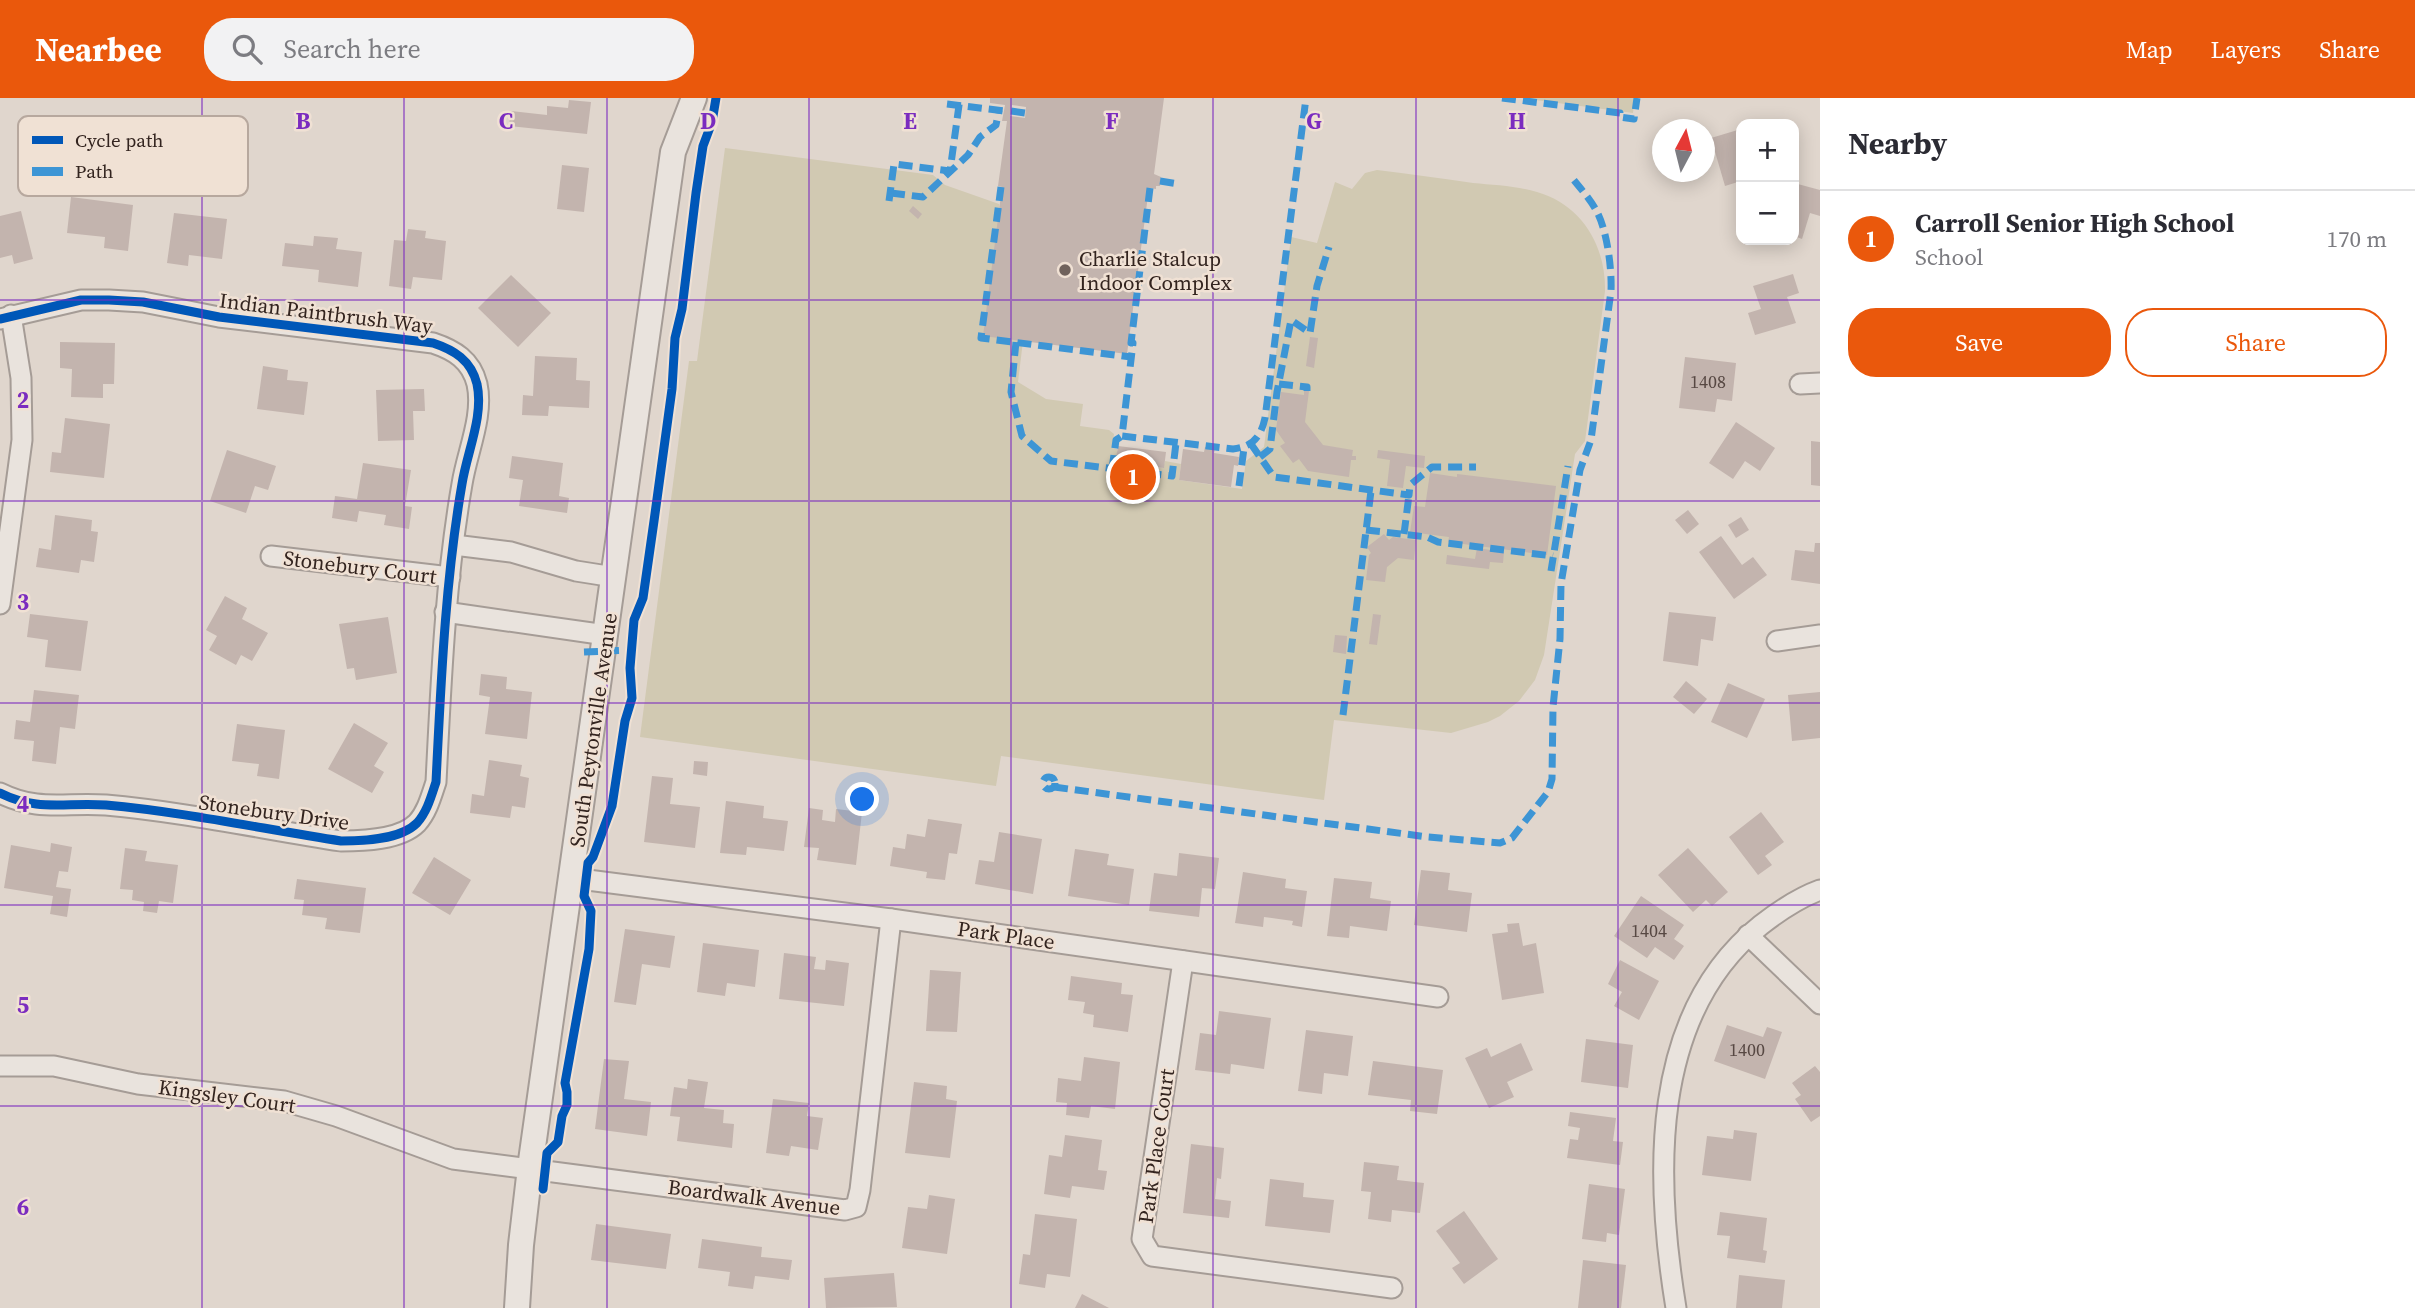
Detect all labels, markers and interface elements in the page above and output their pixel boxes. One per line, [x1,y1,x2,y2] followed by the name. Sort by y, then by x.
[204,18,694,81] search box
[35,27,162,72] text: Nearbee
[228,30,266,68] icon: search
[284,31,421,67] text: Search here
[2126,33,2173,66] text: Map
[2211,33,2281,66] text: Layers
[2319,33,2380,66] text: Share
[296,105,311,137] text: B
[499,105,513,137] text: C
[700,105,716,137] text: D
[903,105,917,137] text: E
[1105,105,1119,137] text: F
[1306,105,1322,137] text: G
[1508,105,1526,137] text: H
[18,116,248,196] legend
[1652,119,1715,182] north arrow
[1736,119,1799,245] map controls
[1736,119,1799,182] button: +
[1848,123,1947,164] text: Nearby
[75,127,164,153] text: Cycle path
[75,158,113,184] text: Path
[1736,182,1799,245] button: −
[1915,205,2234,241] text: Carroll Senior High School
[1865,223,1877,255] text: 1
[2326,223,2387,255] text: 170 m
[1915,241,1983,273] text: School
[1079,244,1232,297] place label: Charlie Stalcup Indoor Complex
[1057,262,1073,278] marker: Charlie Stalcup Indoor Complex
[218,286,435,341] street label: Indian Paintbrush Way
[1848,308,2111,377] button: Save
[2125,308,2387,377] button: Share
[1690,369,1726,394] house number: 1408
[17,384,29,416] text: 2
[1110,451,1156,503] pin: 1
[282,543,438,591] street label: Stonebury Court
[17,586,29,618] text: 3
[562,611,624,849] street label: South Peytonville Avenue
[845,782,879,816] your location
[197,787,351,837] street label: Stonebury Drive
[17,788,29,820] text: 4
[955,914,1057,956] street label: Park Place
[1631,918,1667,943] house number: 1404
[17,989,29,1021] text: 5
[1729,1037,1765,1062] house number: 1400
[1131,1067,1181,1225] street label: Park Place Court
[157,1072,298,1120] street label: Kingsley Court
[666,1172,842,1222] street label: Boardwalk Avenue
[17,1191,29,1223] text: 6

